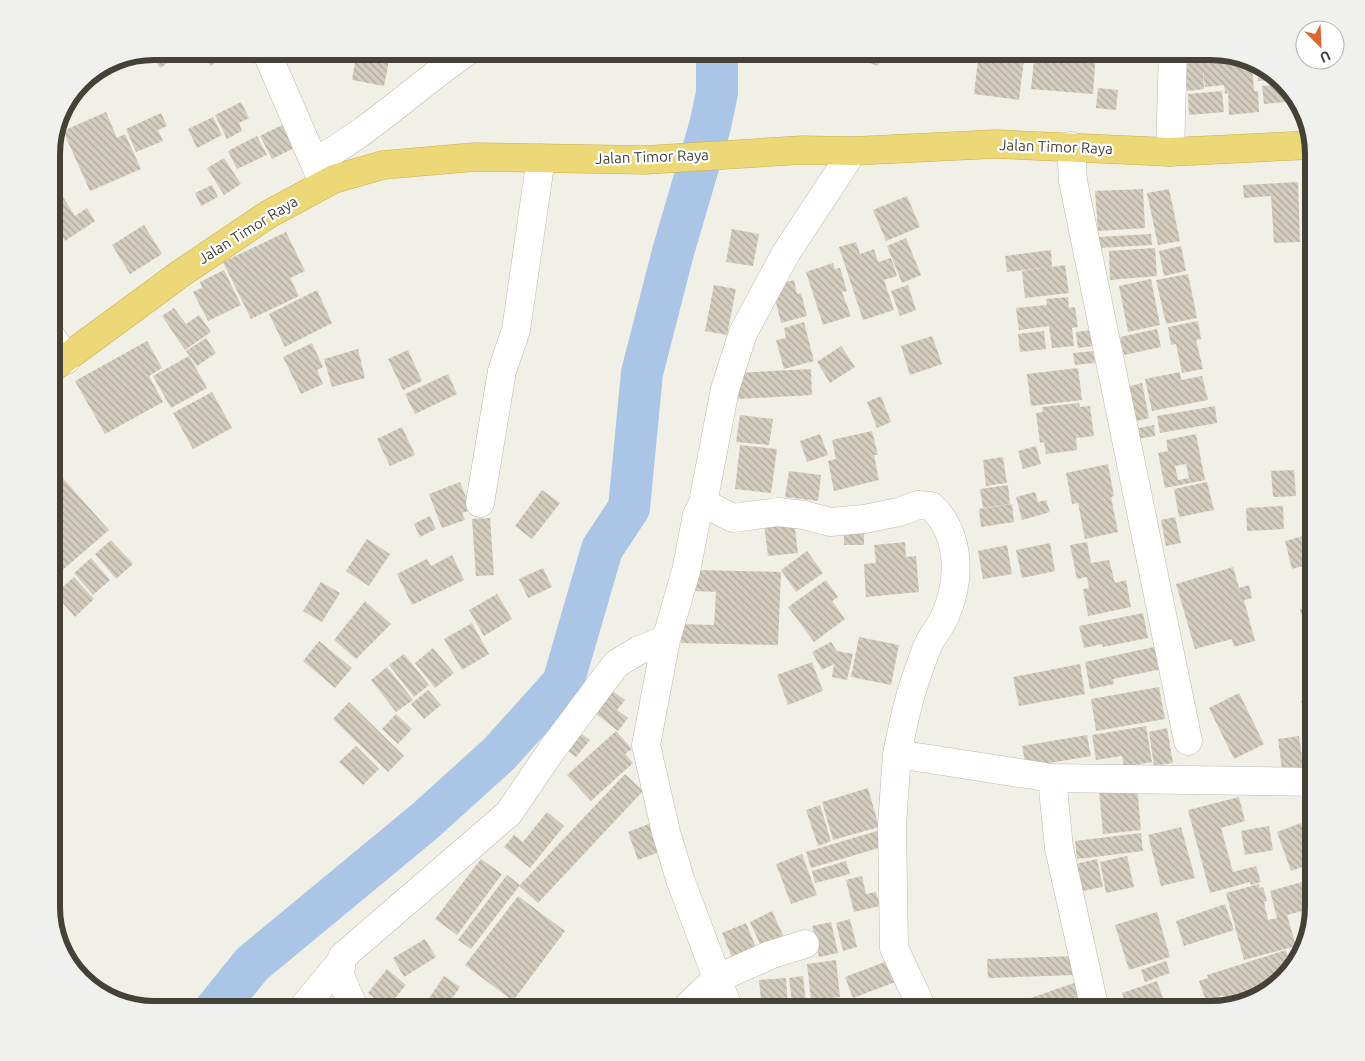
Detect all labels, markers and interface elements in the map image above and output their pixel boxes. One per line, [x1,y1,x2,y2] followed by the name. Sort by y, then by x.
[1295,20,1345,70] north arrow
[1318,48,1333,66] text: U
[999,136,1113,157] street label: Jalan Timor Raya
[595,146,709,167] street label: Jalan Timor Raya
[195,192,301,267] street label: Jalan Timor Raya

